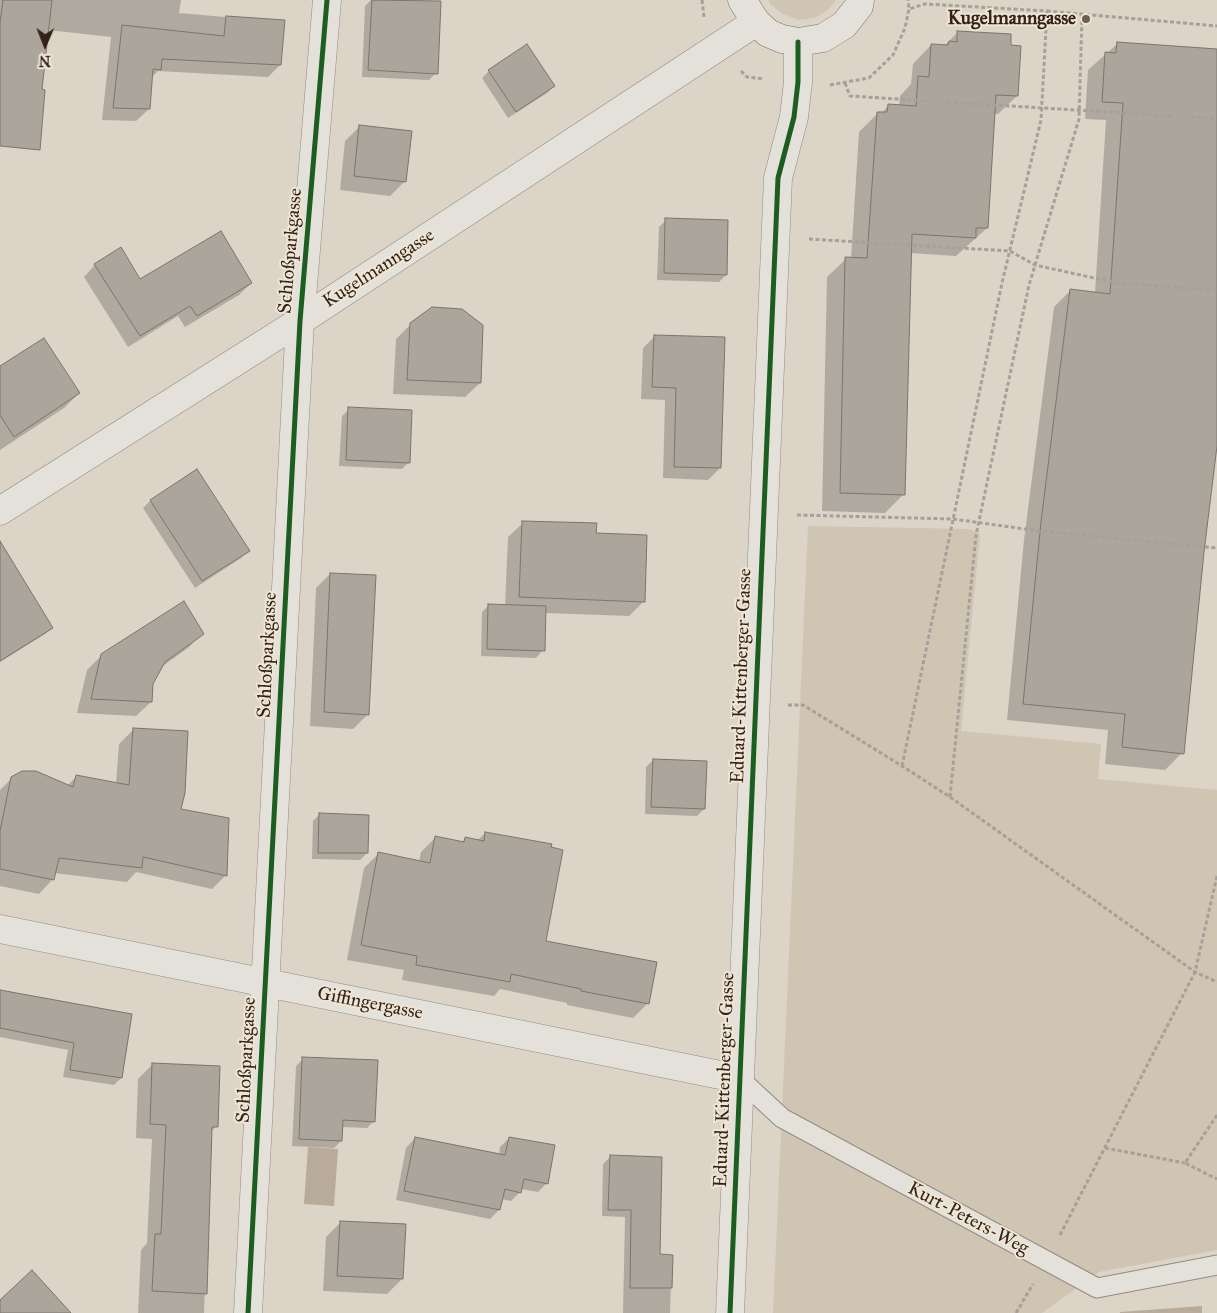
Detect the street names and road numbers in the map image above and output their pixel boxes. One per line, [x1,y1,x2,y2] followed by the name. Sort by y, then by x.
[274,187,308,315] street label: Schloßparkgasse
[319,224,439,314] street label: Kugelmanngasse
[727,568,757,784] street label: Eduard-Kittenberger-Gasse
[253,591,283,719] street label: Schloßparkgasse
[710,972,740,1188] street label: Eduard-Kittenberger-Gasse
[315,983,425,1025] street label: Giffingergasse
[232,996,262,1124] street label: Schloßparkgasse
[904,1178,1032,1260] street label: Kurt-Peters-Weg

